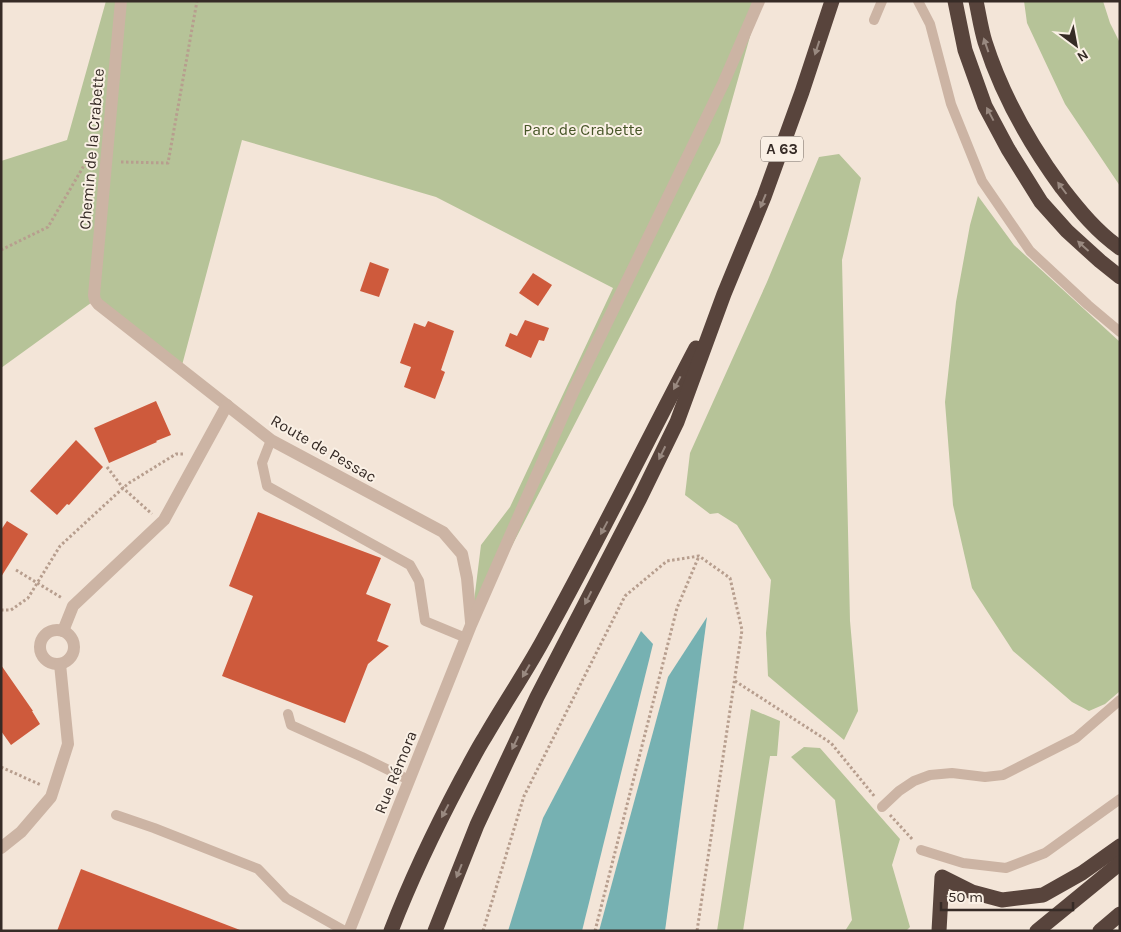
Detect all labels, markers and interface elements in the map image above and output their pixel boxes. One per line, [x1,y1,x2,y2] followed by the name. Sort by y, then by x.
[1051,20,1101,70] north arrow
[982,38,989,53] one-way arrow
[813,40,820,55] one-way arrow
[1074,46,1091,65] text: N
[75,68,108,230] street label: Chemin de la Crabette
[986,107,994,121] one-way arrow
[523,120,643,139] park label: Parc de Crabette
[761,136,803,162] road number: A 63
[1057,181,1067,195] one-way arrow
[758,194,766,208] one-way arrow
[1077,240,1089,252] one-way arrow
[673,376,681,390] one-way arrow
[268,411,380,486] street label: Route de Pessac
[657,446,665,460] one-way arrow
[600,521,608,535] one-way arrow
[584,590,592,605] one-way arrow
[522,663,530,678] one-way arrow
[370,728,421,816] street label: Rue Rémora
[511,736,519,750] one-way arrow
[441,804,449,819] one-way arrow
[454,863,462,878] one-way arrow
[941,880,1074,912] scale bar
[948,888,983,906] text: 50 m

